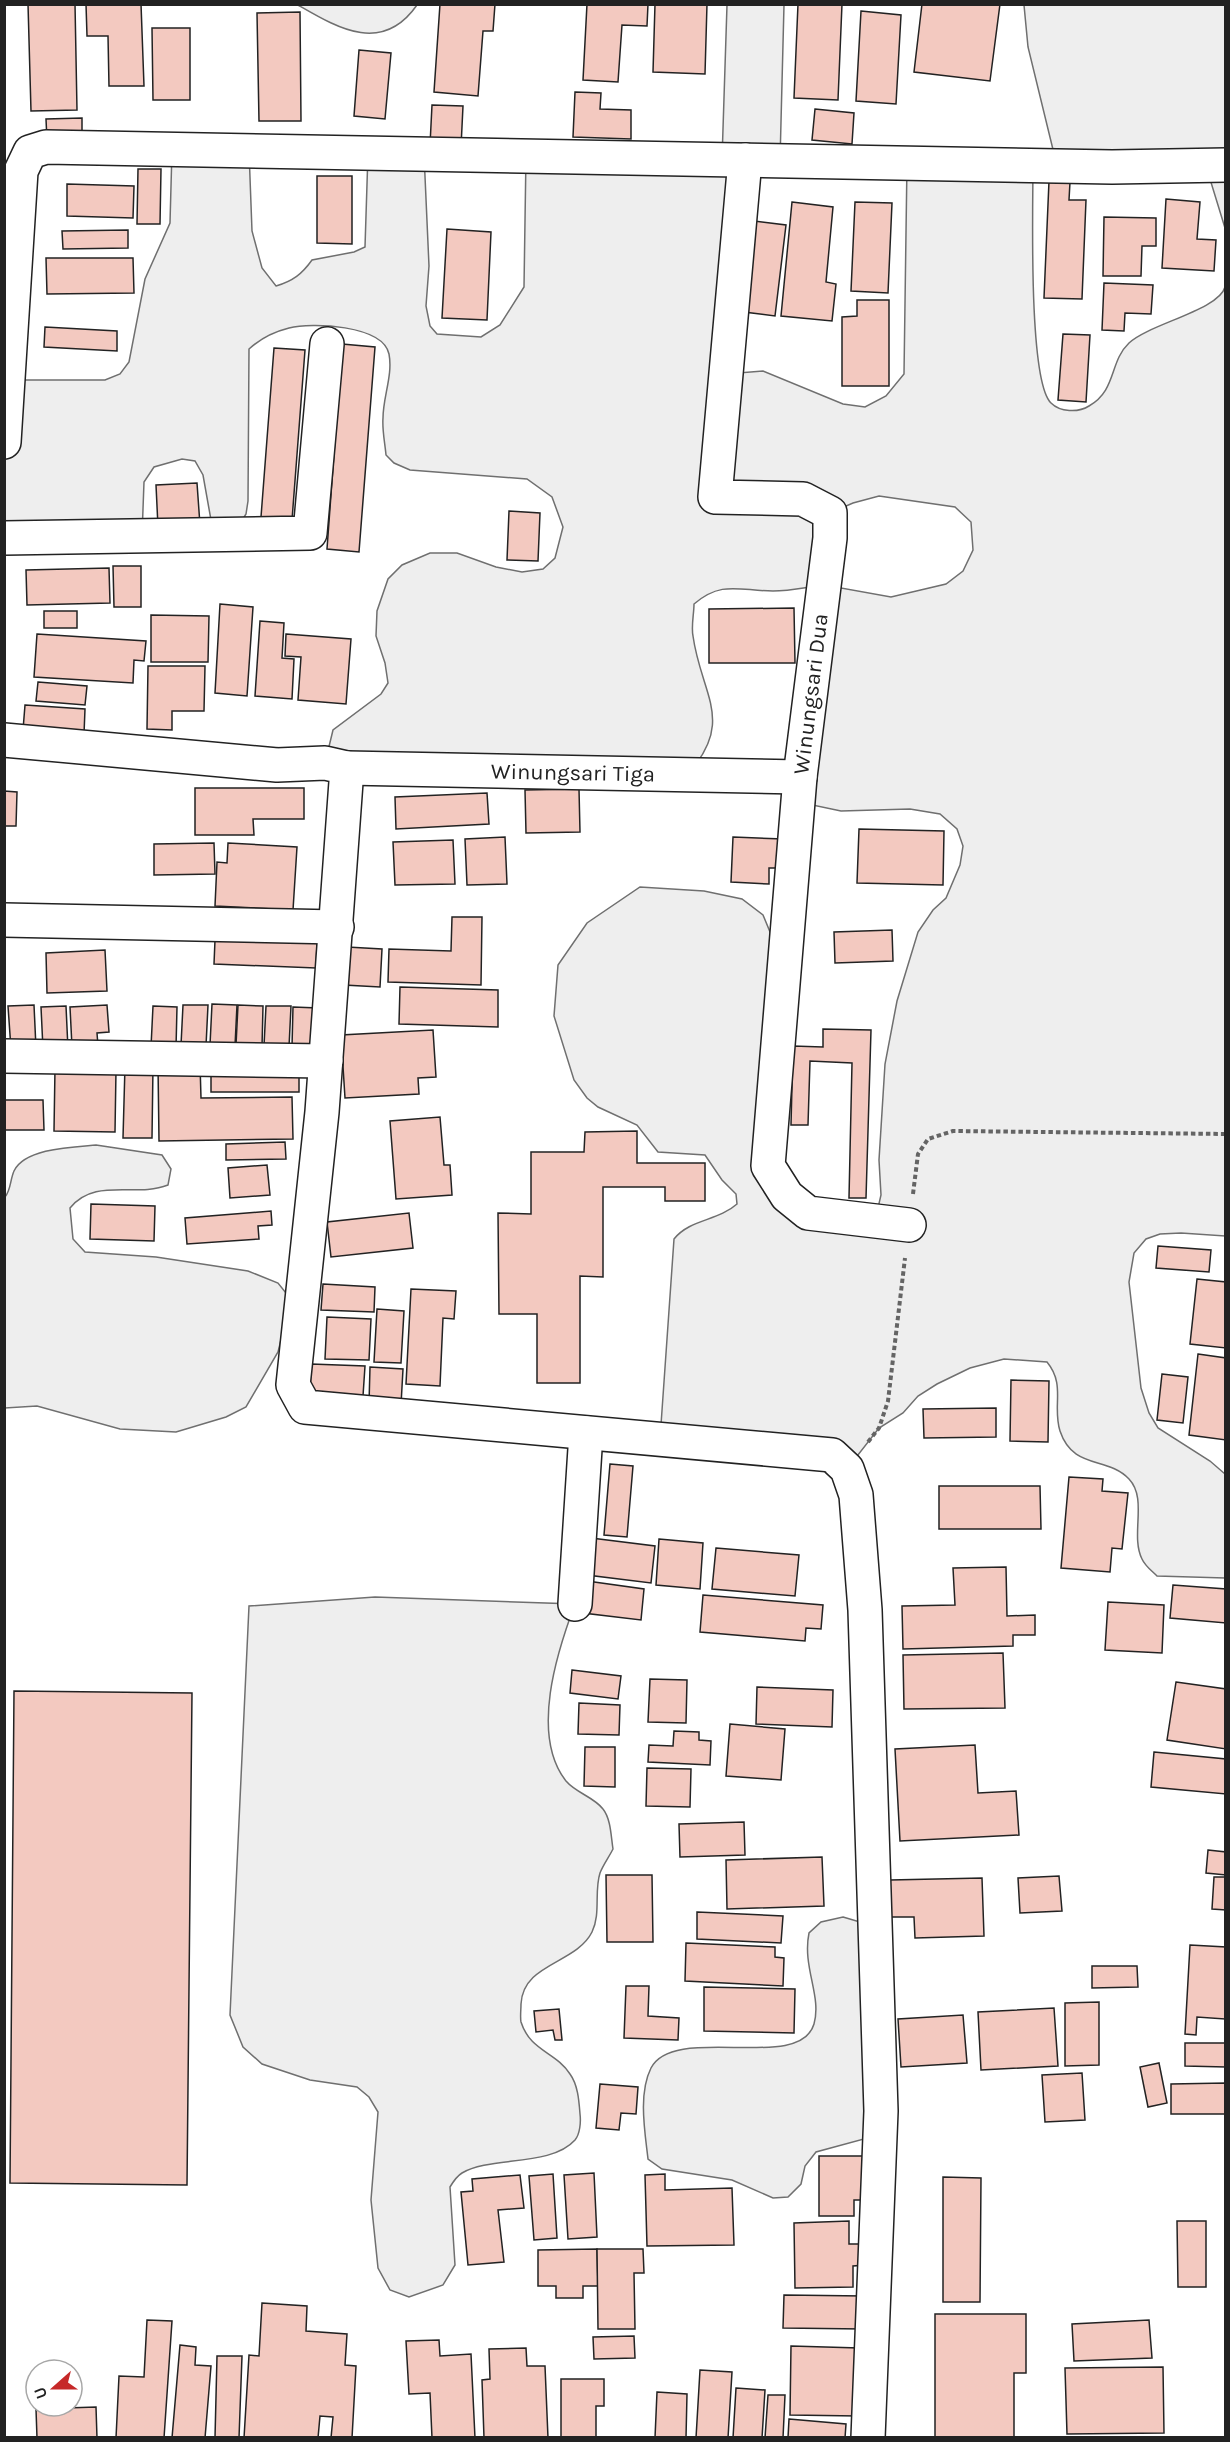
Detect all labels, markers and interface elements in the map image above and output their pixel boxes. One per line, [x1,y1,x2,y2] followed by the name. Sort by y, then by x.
[788,612,834,776] street label: Winungsari Dua
[491,759,655,787] street label: Winungsari Tiga
[24,2358,84,2418] north arrow
[30,2385,51,2402] text: U

